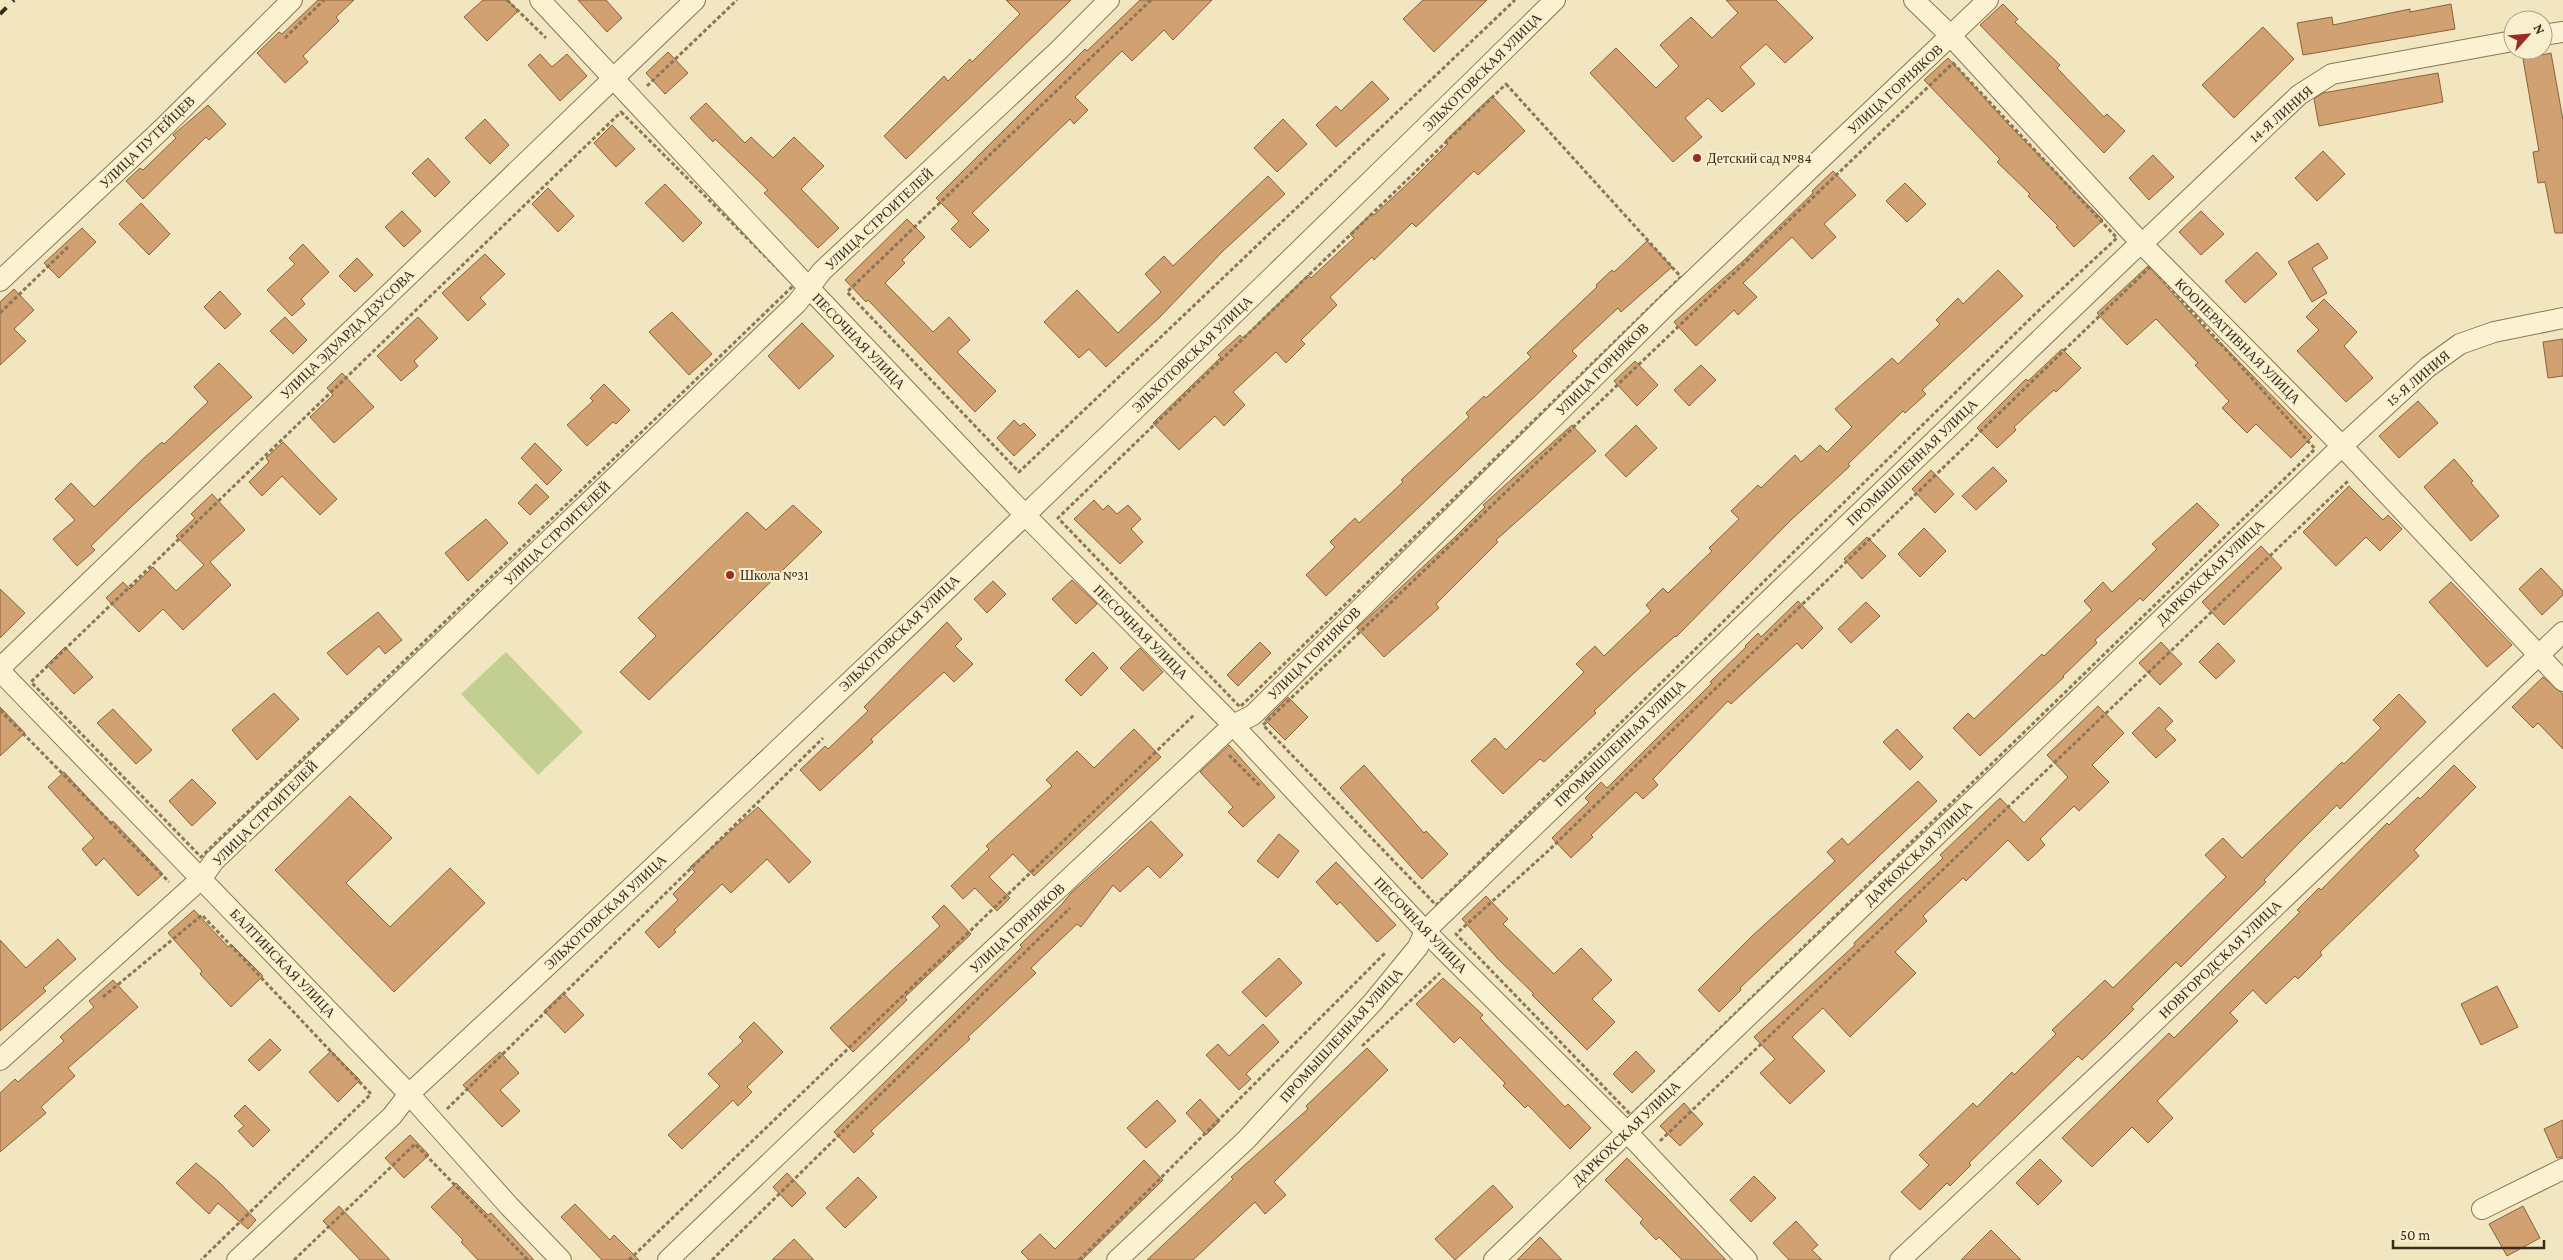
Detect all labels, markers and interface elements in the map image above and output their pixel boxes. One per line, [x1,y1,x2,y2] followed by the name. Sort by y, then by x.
[1419,9,1545,135] street label: ЭЛЬХОТОВСКАЯ УЛИЦА
[2503,10,2553,60] north arrow
[2530,21,2549,37] text: N
[1844,41,1946,137] street label: УЛИЦА ГОРНЯКОВ
[2246,82,2316,146] street label: 14-Я ЛИНИЯ
[96,92,198,192] street label: УЛИЦА ПУТЕЙЦЕВ
[1707,150,1812,166] place label: Детский сад №84
[1691,152,1703,164] marker: Детский сад №84
[822,165,936,273] street label: УЛИЦА СТРОИТЕЛЕЙ
[277,265,418,402] street label: УЛИЦА ЭДУАРДА ДЗУСОВА
[2172,275,2305,408] street label: КООПЕРАТИВНАЯ УЛИЦА
[809,290,910,393] street label: ПЕСОЧНАЯ УЛИЦА
[1128,292,1256,416] street label: ЭЛЬХОТОВСКАЯ УЛИЦА
[1552,319,1652,419] street label: УЛИЦА ГОРНЯКОВ
[2383,347,2453,409] street label: 15-Я ЛИНИЯ
[1843,395,1981,529] street label: ПРОМЫШЛЕННАЯ УЛИЦА
[500,478,614,588] street label: УЛИЦА СТРОИТЕЛЕЙ
[2153,516,2268,628] street label: ДАРКОХСКАЯ УЛИЦА
[740,567,809,583] place label: Школа №31
[724,569,736,581] marker: Школа №31
[835,571,963,695] street label: ЭЛЬХОТОВСКАЯ УЛИЦА
[1090,581,1192,683] street label: ПЕСОЧНАЯ УЛИЦА
[1264,603,1364,703] street label: УЛИЦА ГОРНЯКОВ
[1551,676,1689,810] street label: ПРОМЫШЛЕННАЯ УЛИЦА
[209,757,321,869] street label: УЛИЦА СТРОИТЕЛЕЙ
[1861,797,1976,909] street label: ДАРКОХСКАЯ УЛИЦА
[541,851,670,973] street label: ЭЛЬХОТОВСКАЯ УЛИЦА
[1371,874,1472,977] street label: ПЕСОЧНАЯ УЛИЦА
[966,880,1068,976] street label: УЛИЦА ГОРНЯКОВ
[2156,896,2285,1021] street label: НОВГОРОДСКАЯ УЛИЦА
[227,905,340,1021] street label: БАЛТИНСКАЯ УЛИЦА
[1276,964,1406,1106] street label: ПРОМЫШЛЕННАЯ УЛИЦА
[1569,1077,1684,1189] street label: ДАРКОХСКАЯ УЛИЦА
[2393,1218,2544,1250] scale bar
[2400,1227,2430,1243] text: 50 m

